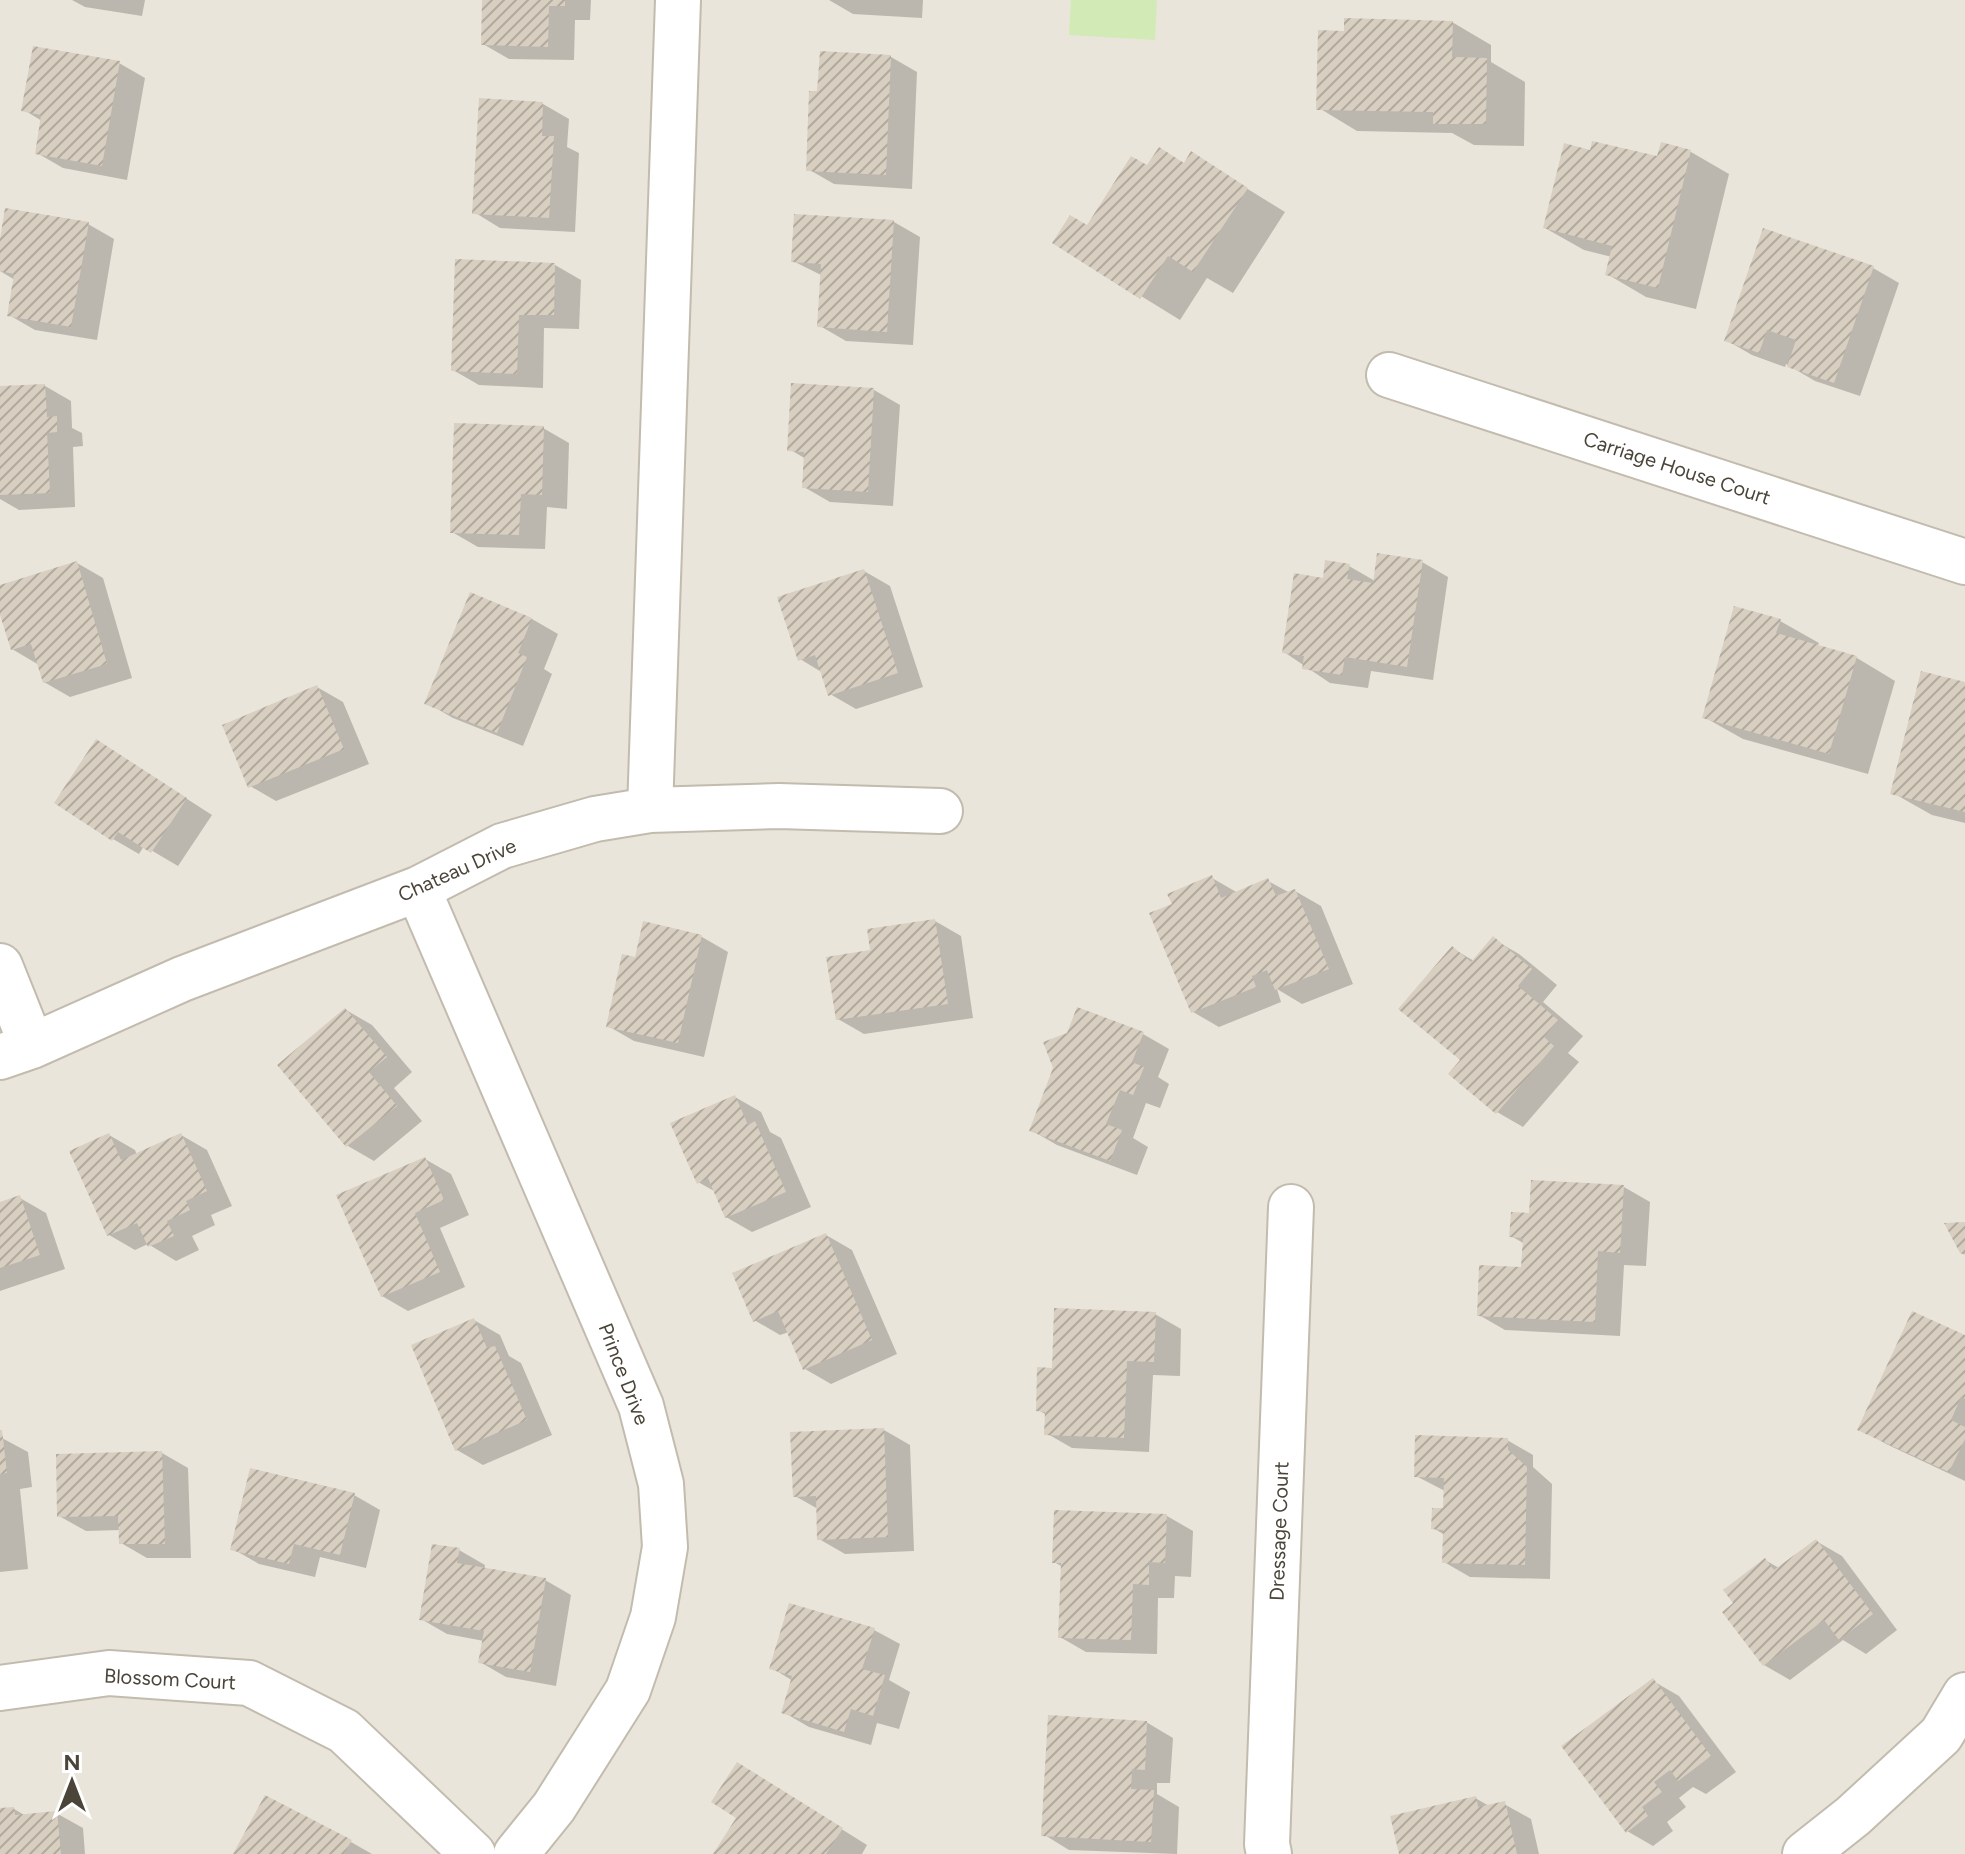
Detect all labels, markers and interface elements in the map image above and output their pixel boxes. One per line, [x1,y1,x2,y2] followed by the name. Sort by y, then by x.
[1581,426,1773,510] street label: Carriage House Court
[394,833,520,907] street label: Chateau Drive
[594,1320,654,1428] street label: Prince Drive
[1265,1461,1293,1601] street label: Dressage Court
[104,1664,236,1694] street label: Blossom Court
[32,1742,112,1822] north arrow
[63,1749,81,1776] text: N

